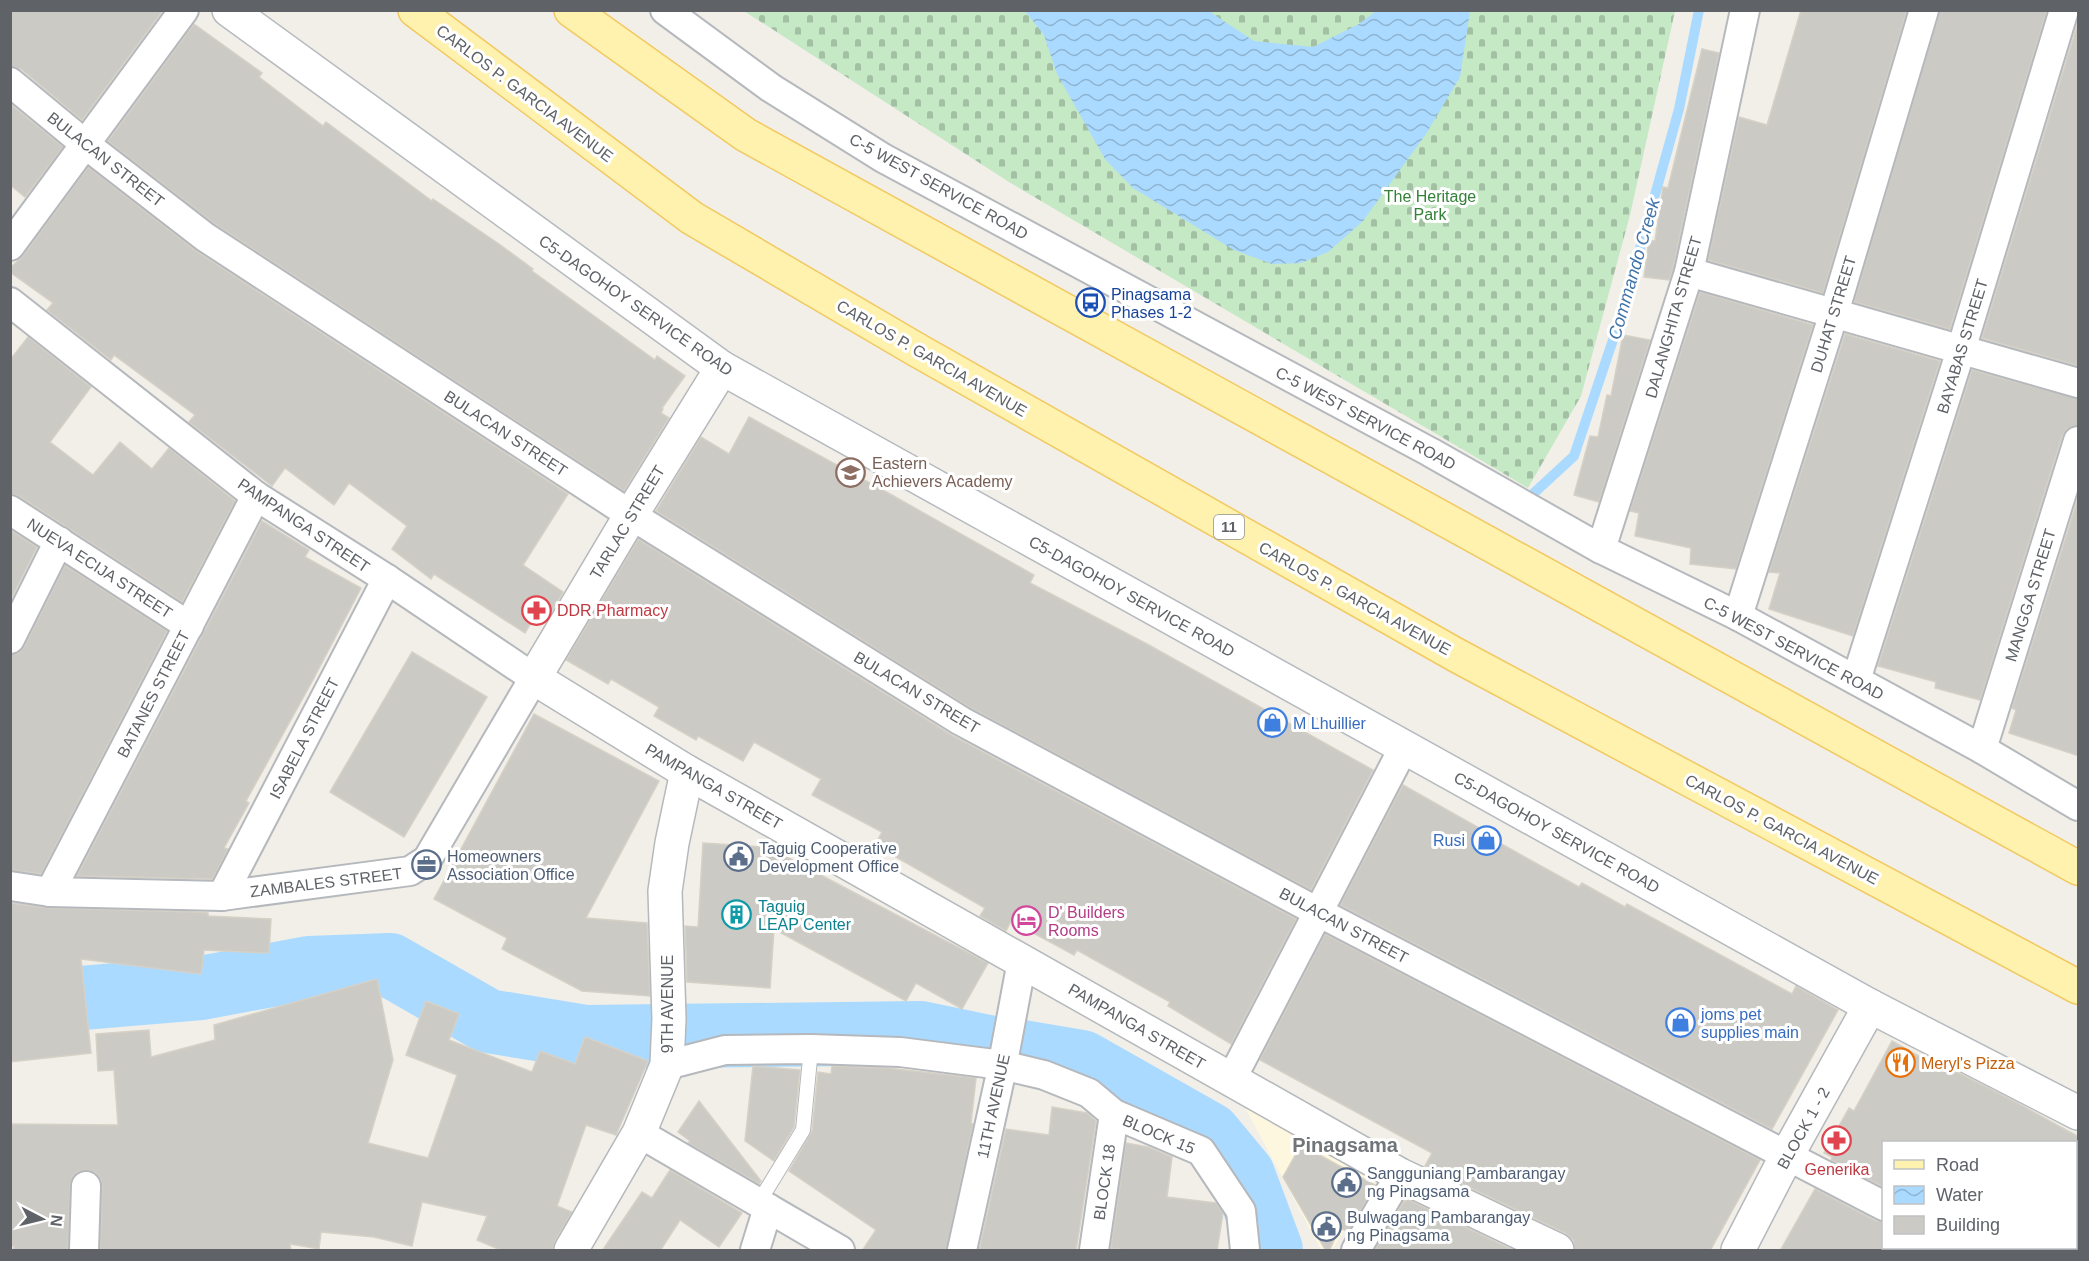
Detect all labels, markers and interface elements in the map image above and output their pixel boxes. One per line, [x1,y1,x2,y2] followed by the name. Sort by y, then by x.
[433,22,616,165] street label: CARLOS P. GARCIA AVENUE
[44,109,168,210] street label: BULACAN STREET
[847,130,1031,243] street label: C-5 WEST SERVICE ROAD
[1384,188,1476,223] park label: The Heritage Park
[1604,195,1664,342] water label: Commando Creek
[536,232,736,379] street label: C5-DAGOHOY SERVICE ROAD
[1642,234,1705,400] street label: DALANGHITA STREET
[1808,253,1859,375] street label: DUHAT STREET
[1934,277,1991,416] street label: BAYABAS STREET
[1111,286,1192,321] place label: Pinagsama Phases 1-2
[1074,287,1106,319] bus stop icon: Pinagsama Phases 1-2
[834,297,1030,420] street label: CARLOS P. GARCIA AVENUE
[1273,364,1459,473] street label: C-5 WEST SERVICE ROAD
[441,387,571,480] street label: BULACAN STREET
[872,455,1013,490] place label: Eastern Achievers Academy
[835,456,867,488] school or university icon: Eastern Achievers Academy
[587,462,668,582] street label: TARLAC STREET
[235,475,373,576] street label: PAMPANGA STREET
[24,515,176,622] street label: NUEVA ECIJA STREET
[1214,515,1244,539] road number: 11
[2002,527,2059,664] street label: MANGGA STREET
[1026,533,1237,660] street label: C5-DAGOHOY SERVICE ROAD
[1256,539,1454,658] street label: CARLOS P. GARCIA AVENUE
[520,594,552,626] pharmacy icon: DDR Pharmacy
[1701,594,1887,703] street label: C-5 WEST SERVICE ROAD
[557,602,668,619] place label: DDR Pharmacy
[114,628,193,760] street label: BATANES STREET
[851,648,983,737] street label: BULACAN STREET
[267,675,342,802] street label: ISABELA STREET
[1256,707,1288,739] shop icon: M Lhuillier
[1293,715,1367,732] place label: M Lhuillier
[642,740,785,833] street label: PAMPANGA STREET
[1451,769,1662,896] street label: C5-DAGOHOY SERVICE ROAD
[1682,771,1881,888] street label: CARLOS P. GARCIA AVENUE
[1470,824,1502,856] shop icon: Rusi
[1433,832,1465,849] place label: Rusi
[759,840,899,875] place label: Taguig Cooperative Development Office
[722,841,754,873] public building icon: Taguig Cooperative Development Office
[447,848,575,883] place label: Homeowners Association Office
[410,849,442,881] office icon: Homeowners Association Office
[249,865,403,900] street label: ZAMBALES STREET
[1277,884,1411,967] street label: BULACAN STREET
[758,898,852,933] place label: Taguig LEAP Center
[721,899,753,931] building icon: Taguig LEAP Center
[1048,904,1125,939] place label: D' Builders Rooms
[1011,905,1043,937] hotel icon: D' Builders Rooms
[659,955,676,1053] street label: 9TH AVENUE
[1065,980,1208,1073] street label: PAMPANGA STREET
[1700,1006,1799,1041] place label: joms pet supplies main
[1664,1007,1696,1039] shop icon: joms pet supplies main
[1884,1047,1916,1079] restaurant icon: Meryl's Pizza
[974,1052,1013,1160] street label: 11TH AVENUE
[1921,1055,2015,1072] place label: Meryl's Pizza
[1774,1084,1833,1172] street label: BLOCK 1 - 2
[1120,1112,1197,1157] street label: BLOCK 15
[1821,1125,1853,1157] pharmacy icon: Generika
[1292,1134,1399,1156] district label: Pinagsama
[1882,1141,2077,1249] legend
[1091,1143,1118,1221] street label: BLOCK 18
[1936,1155,1979,1175] text: Road
[1805,1161,1870,1178] place label: Generika
[1367,1165,1565,1200] place label: Sangguniang Pambarangay ng Pinagsama
[1330,1166,1362,1198] public building icon: Sangguniang Pambarangay ng Pinagsama
[1936,1185,1983,1205] text: Water
[12,1189,72,1249] north arrow
[1347,1209,1530,1244] place label: Bulwagang Pambarangay ng Pinagsama
[1310,1210,1342,1242] public building icon: Bulwagang Pambarangay ng Pinagsama
[47,1214,66,1228] text: N
[1936,1215,2000,1235] text: Building

